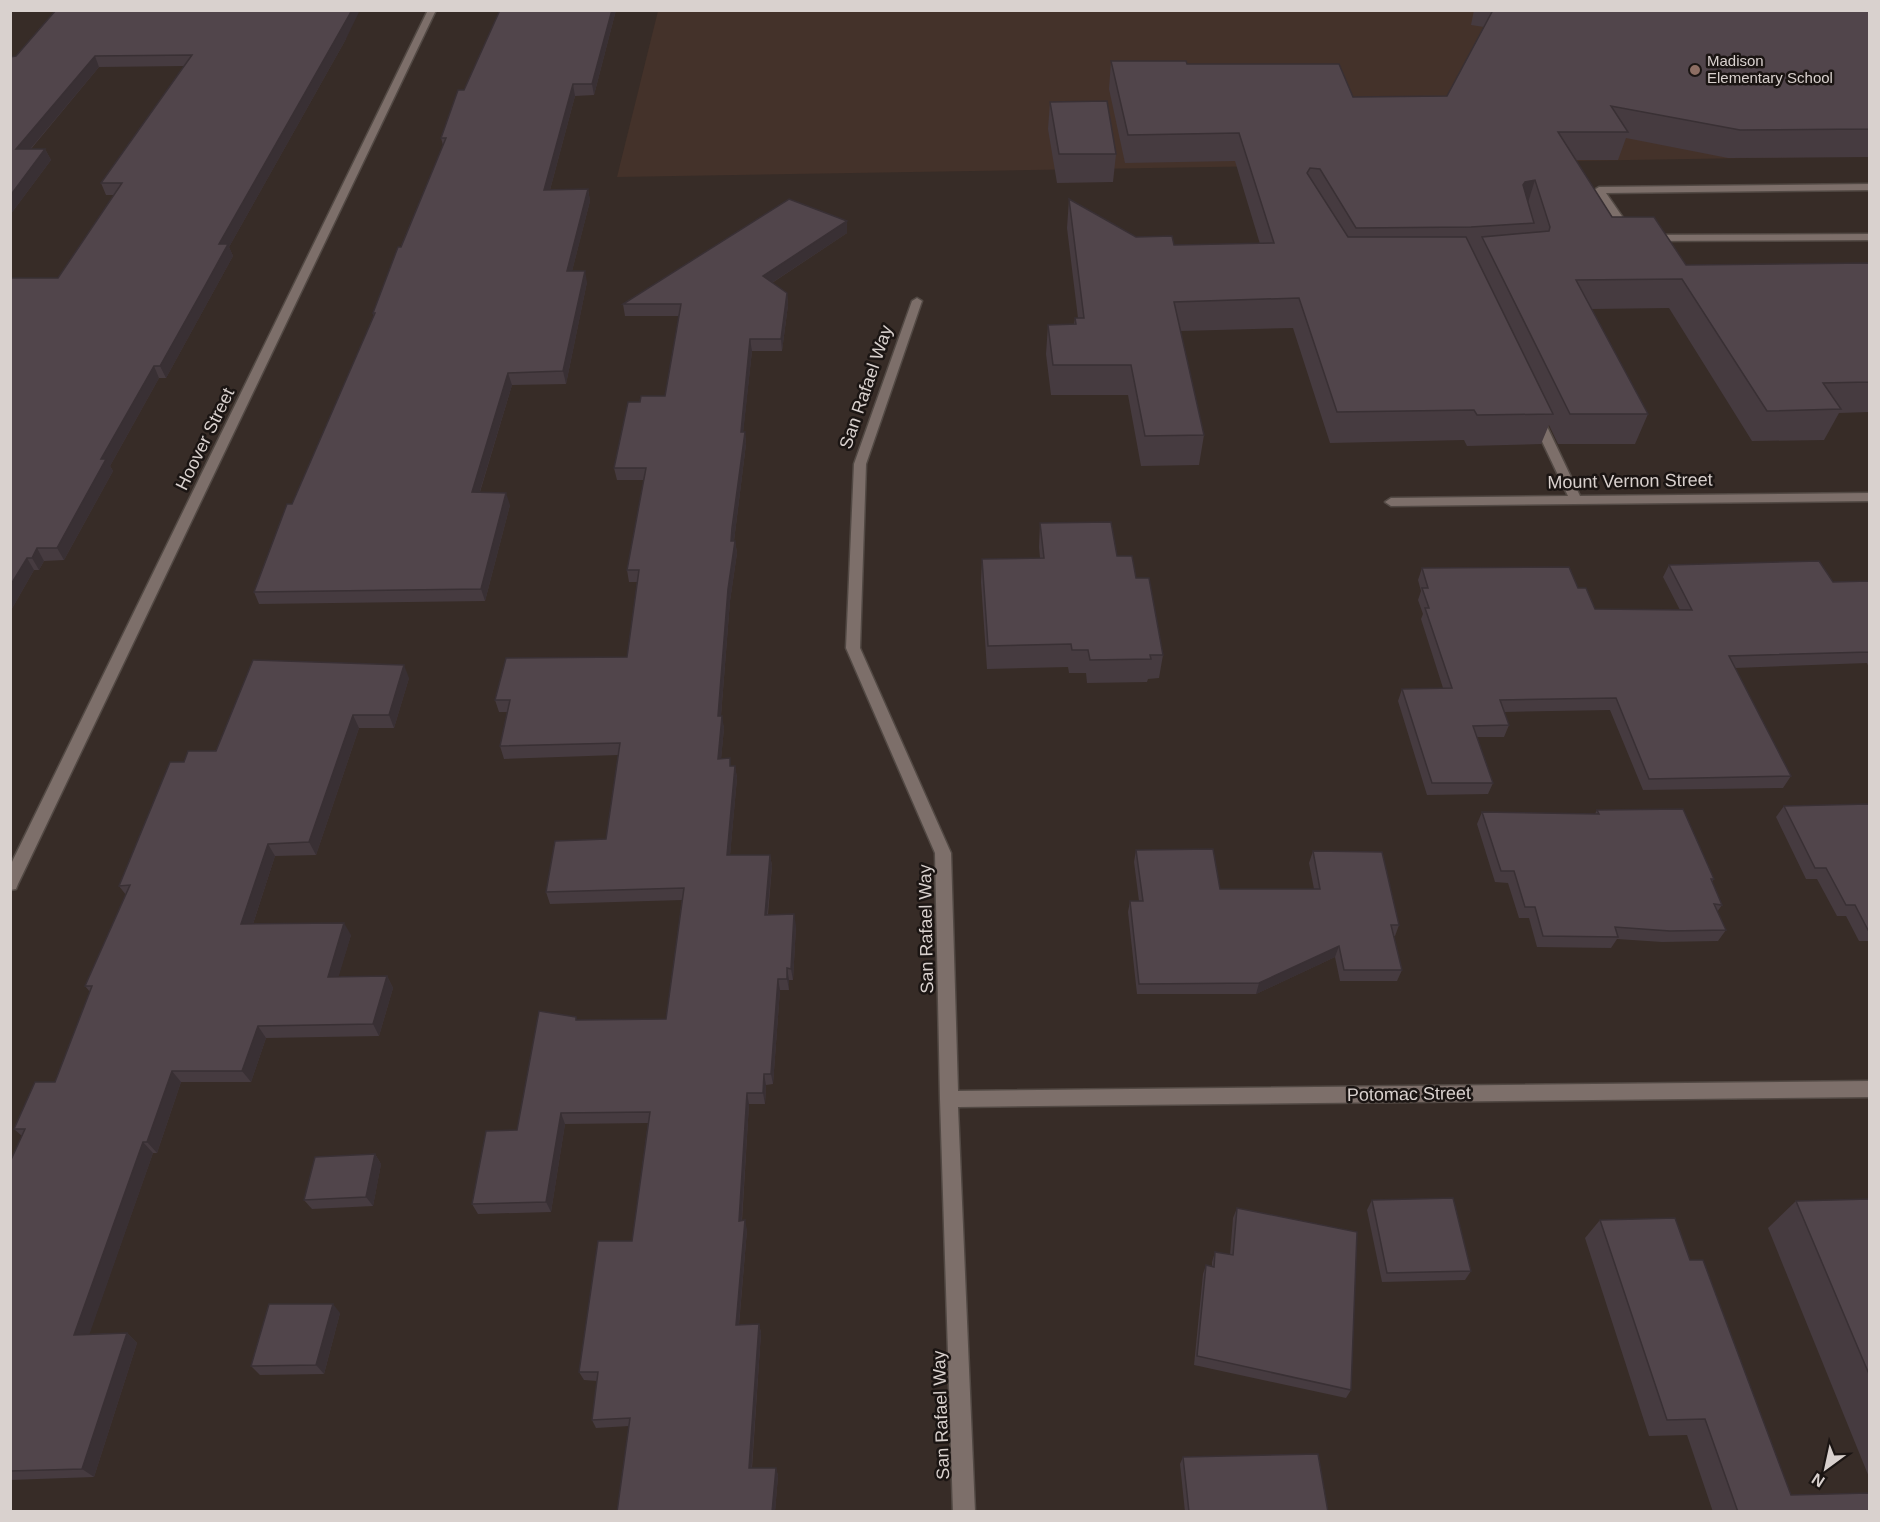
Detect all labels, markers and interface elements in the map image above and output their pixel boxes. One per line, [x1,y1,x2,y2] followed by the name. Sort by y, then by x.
[1707,52,1833,86] place label: Madison Elementary School
[1688,63,1702,77] marker: Madison Elementary School
[835,323,897,451] street label: San Rafael Way
[172,385,238,493] street label: Hoover Street
[1547,470,1713,492] street label: Mount Vernon Street
[915,864,937,994] street label: San Rafael Way
[1347,1083,1471,1105] street label: Potomac Street
[929,1350,953,1480] street label: San Rafael Way
[1796,1438,1856,1498] north arrow
[1809,1470,1828,1490] text: N

